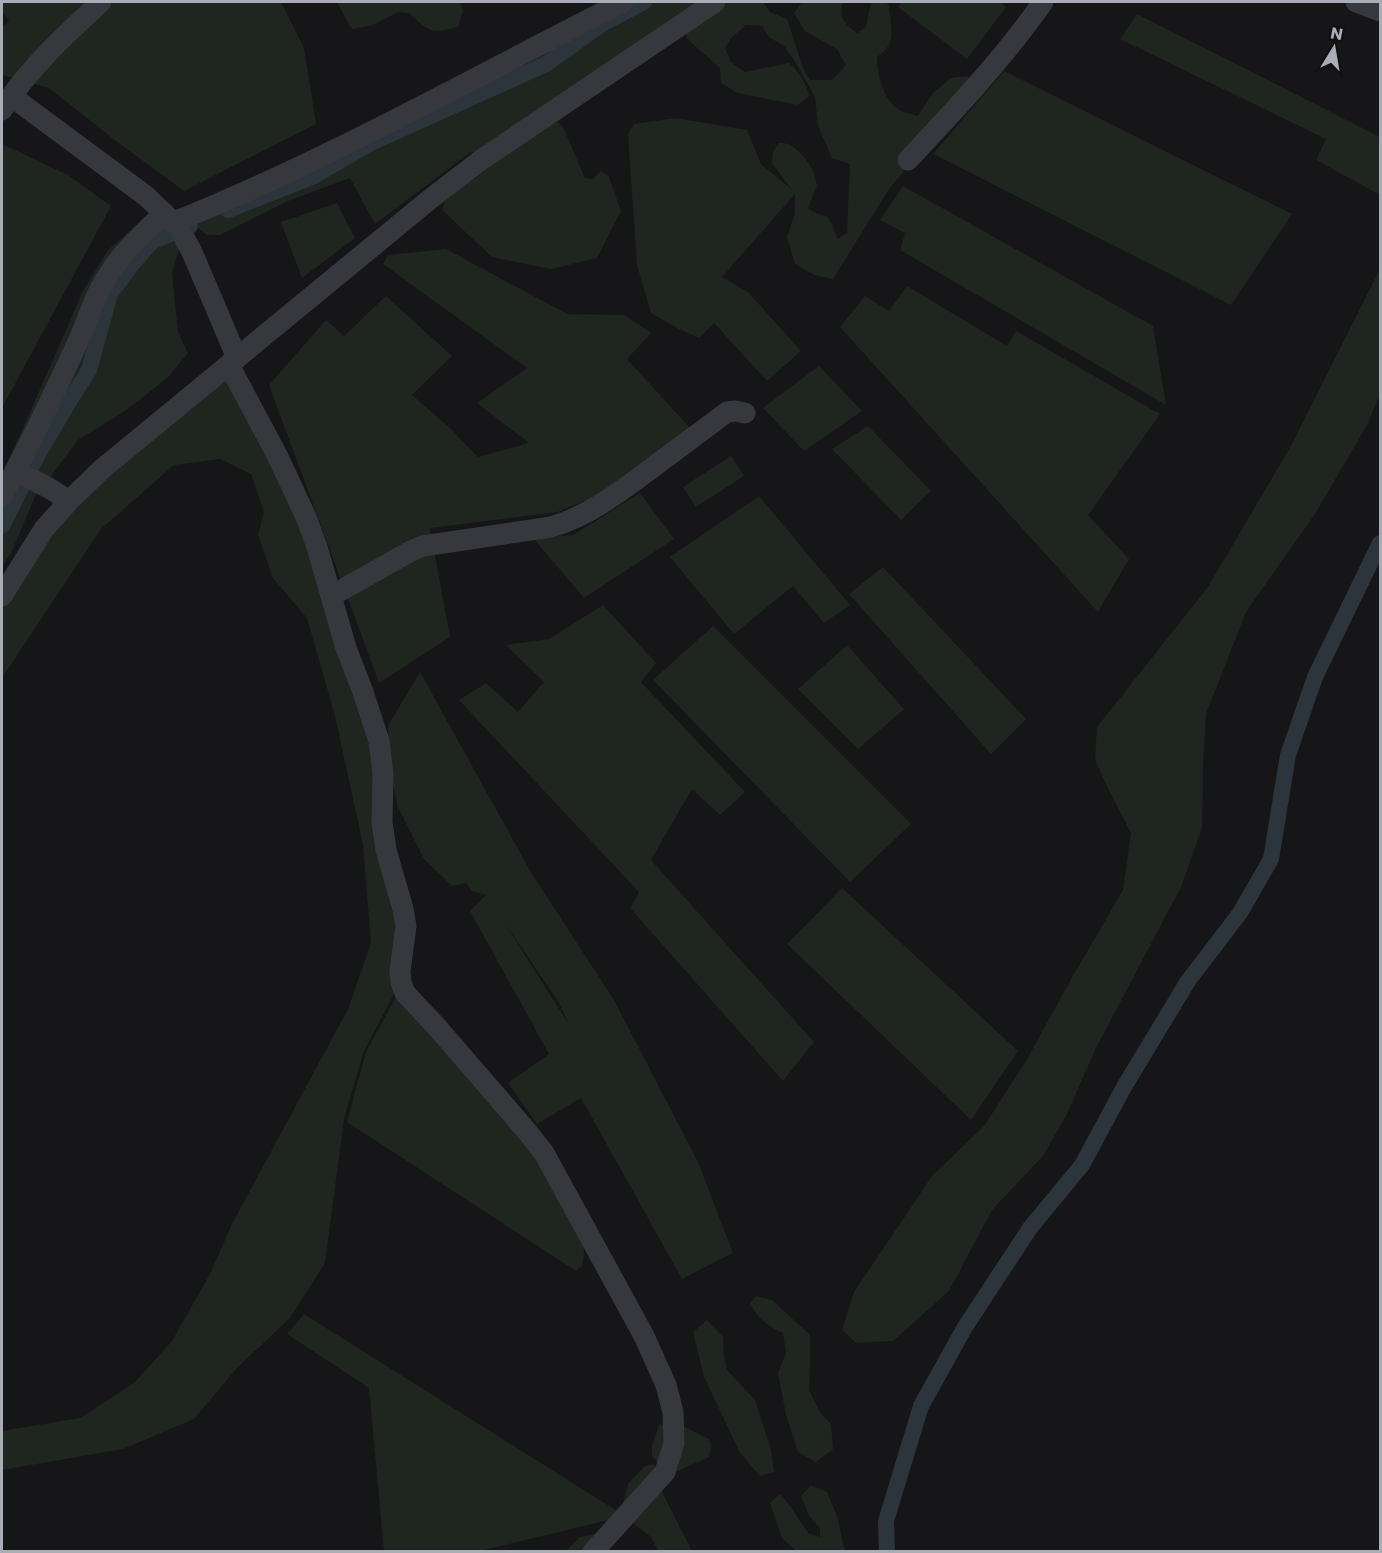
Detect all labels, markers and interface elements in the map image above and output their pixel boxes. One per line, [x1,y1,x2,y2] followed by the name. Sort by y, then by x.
[1304,18,1364,78] north arrow
[1329,21,1345,46] text: N

